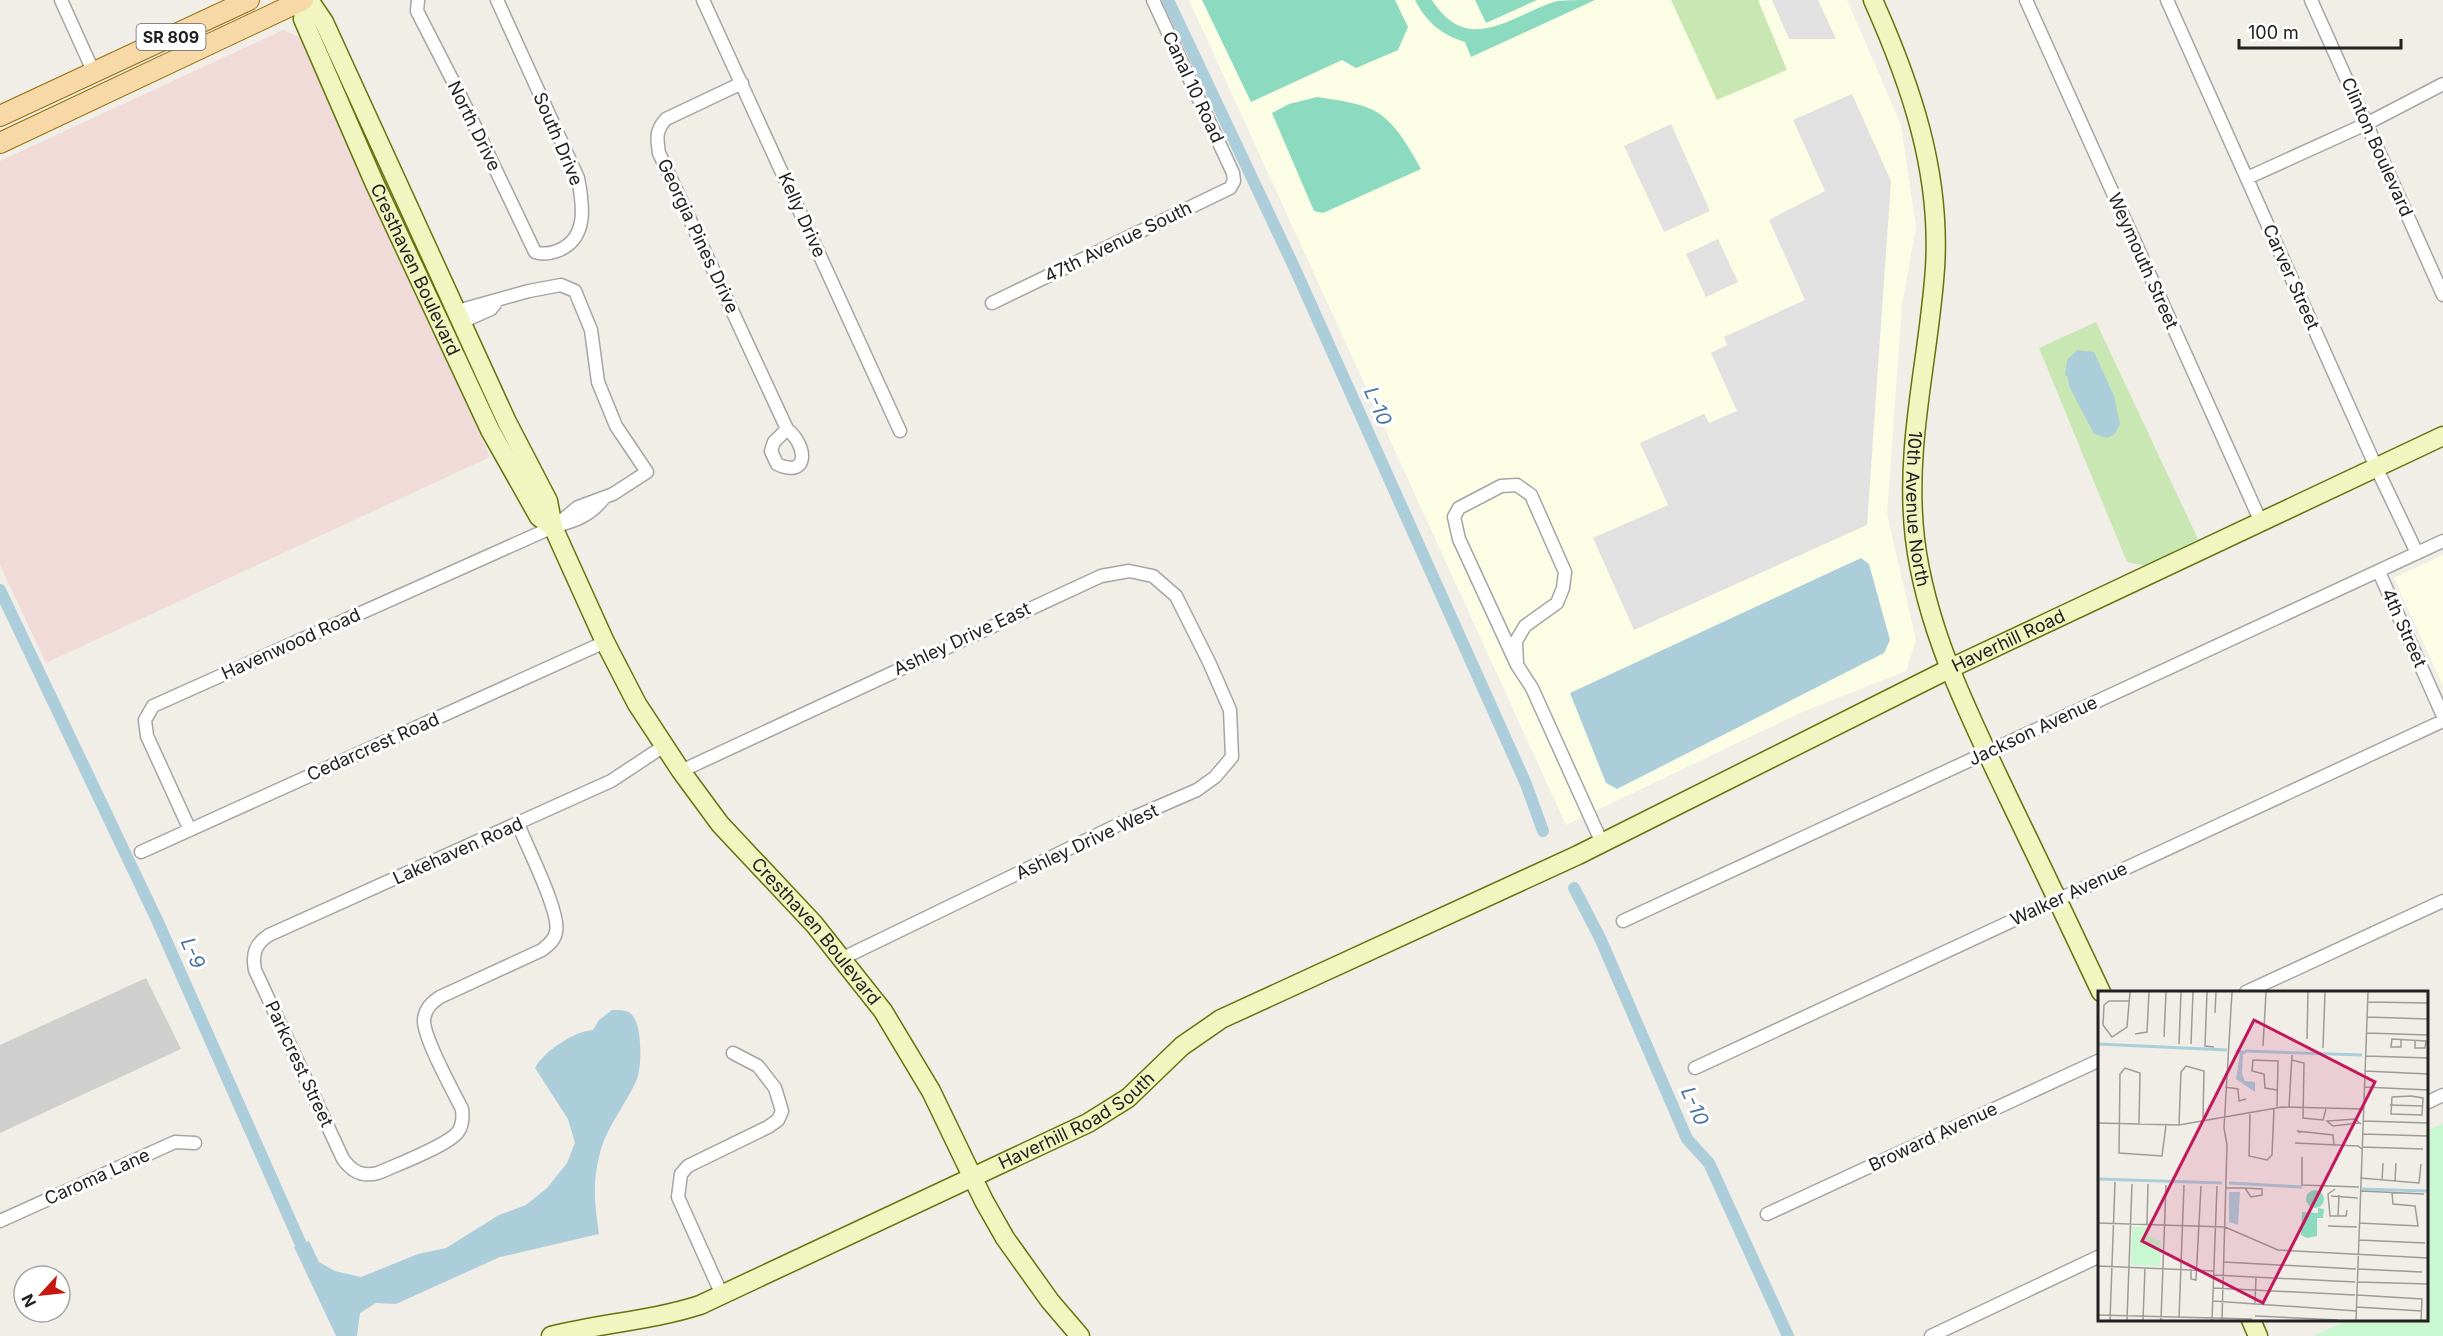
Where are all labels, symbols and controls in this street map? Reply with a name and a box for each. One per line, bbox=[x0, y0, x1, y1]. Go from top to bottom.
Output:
scale bar bbox=[2239, 12, 2401, 50]
text: 100 m bbox=[2248, 22, 2299, 43]
road number: SR 809 bbox=[136, 24, 206, 50]
street label: Canal 10 Road bbox=[1158, 28, 1228, 146]
street label: Clinton Boulevard bbox=[2337, 74, 2418, 220]
street label: North Drive bbox=[444, 77, 505, 174]
street label: South Drive bbox=[529, 89, 588, 189]
street label: Georgia Pines Drive bbox=[653, 155, 743, 316]
street label: Kelly Drive bbox=[774, 169, 830, 260]
street label: Cresthaven Boulevard bbox=[366, 180, 465, 359]
street label: Weymouth Street bbox=[2104, 190, 2183, 332]
street label: 47th Avenue South bbox=[1041, 197, 1195, 286]
street label: Carver Street bbox=[2259, 221, 2324, 333]
water label: L-10 bbox=[1359, 383, 1397, 429]
street label: 10th Avenue North bbox=[1902, 430, 1934, 589]
street label: 4th Street bbox=[2378, 585, 2431, 671]
street label: Ashley Drive East bbox=[890, 598, 1034, 679]
street label: Havenwood Road bbox=[218, 604, 363, 684]
street label: Haverhill Road bbox=[1948, 605, 2068, 676]
street label: Jackson Avenue bbox=[1965, 691, 2101, 770]
street label: Cedarcrest Road bbox=[303, 708, 442, 785]
street label: Ashley Drive West bbox=[1012, 799, 1161, 884]
street label: Lakehaven Road bbox=[390, 812, 526, 889]
street label: Cresthaven Boulevard bbox=[747, 853, 885, 1009]
street label: Walker Avenue bbox=[2007, 857, 2130, 930]
water label: L-9 bbox=[176, 934, 211, 973]
inset map bbox=[2098, 991, 2428, 1321]
street label: Parkcrest Street bbox=[261, 997, 338, 1130]
street label: Haverhill Road South bbox=[995, 1067, 1158, 1173]
water label: L-10 bbox=[1676, 1083, 1714, 1129]
street label: Broward Avenue bbox=[1865, 1098, 2000, 1176]
street label: Caroma Lane bbox=[41, 1144, 153, 1209]
north arrow bbox=[12, 1264, 72, 1324]
text: N bbox=[17, 1291, 40, 1311]

